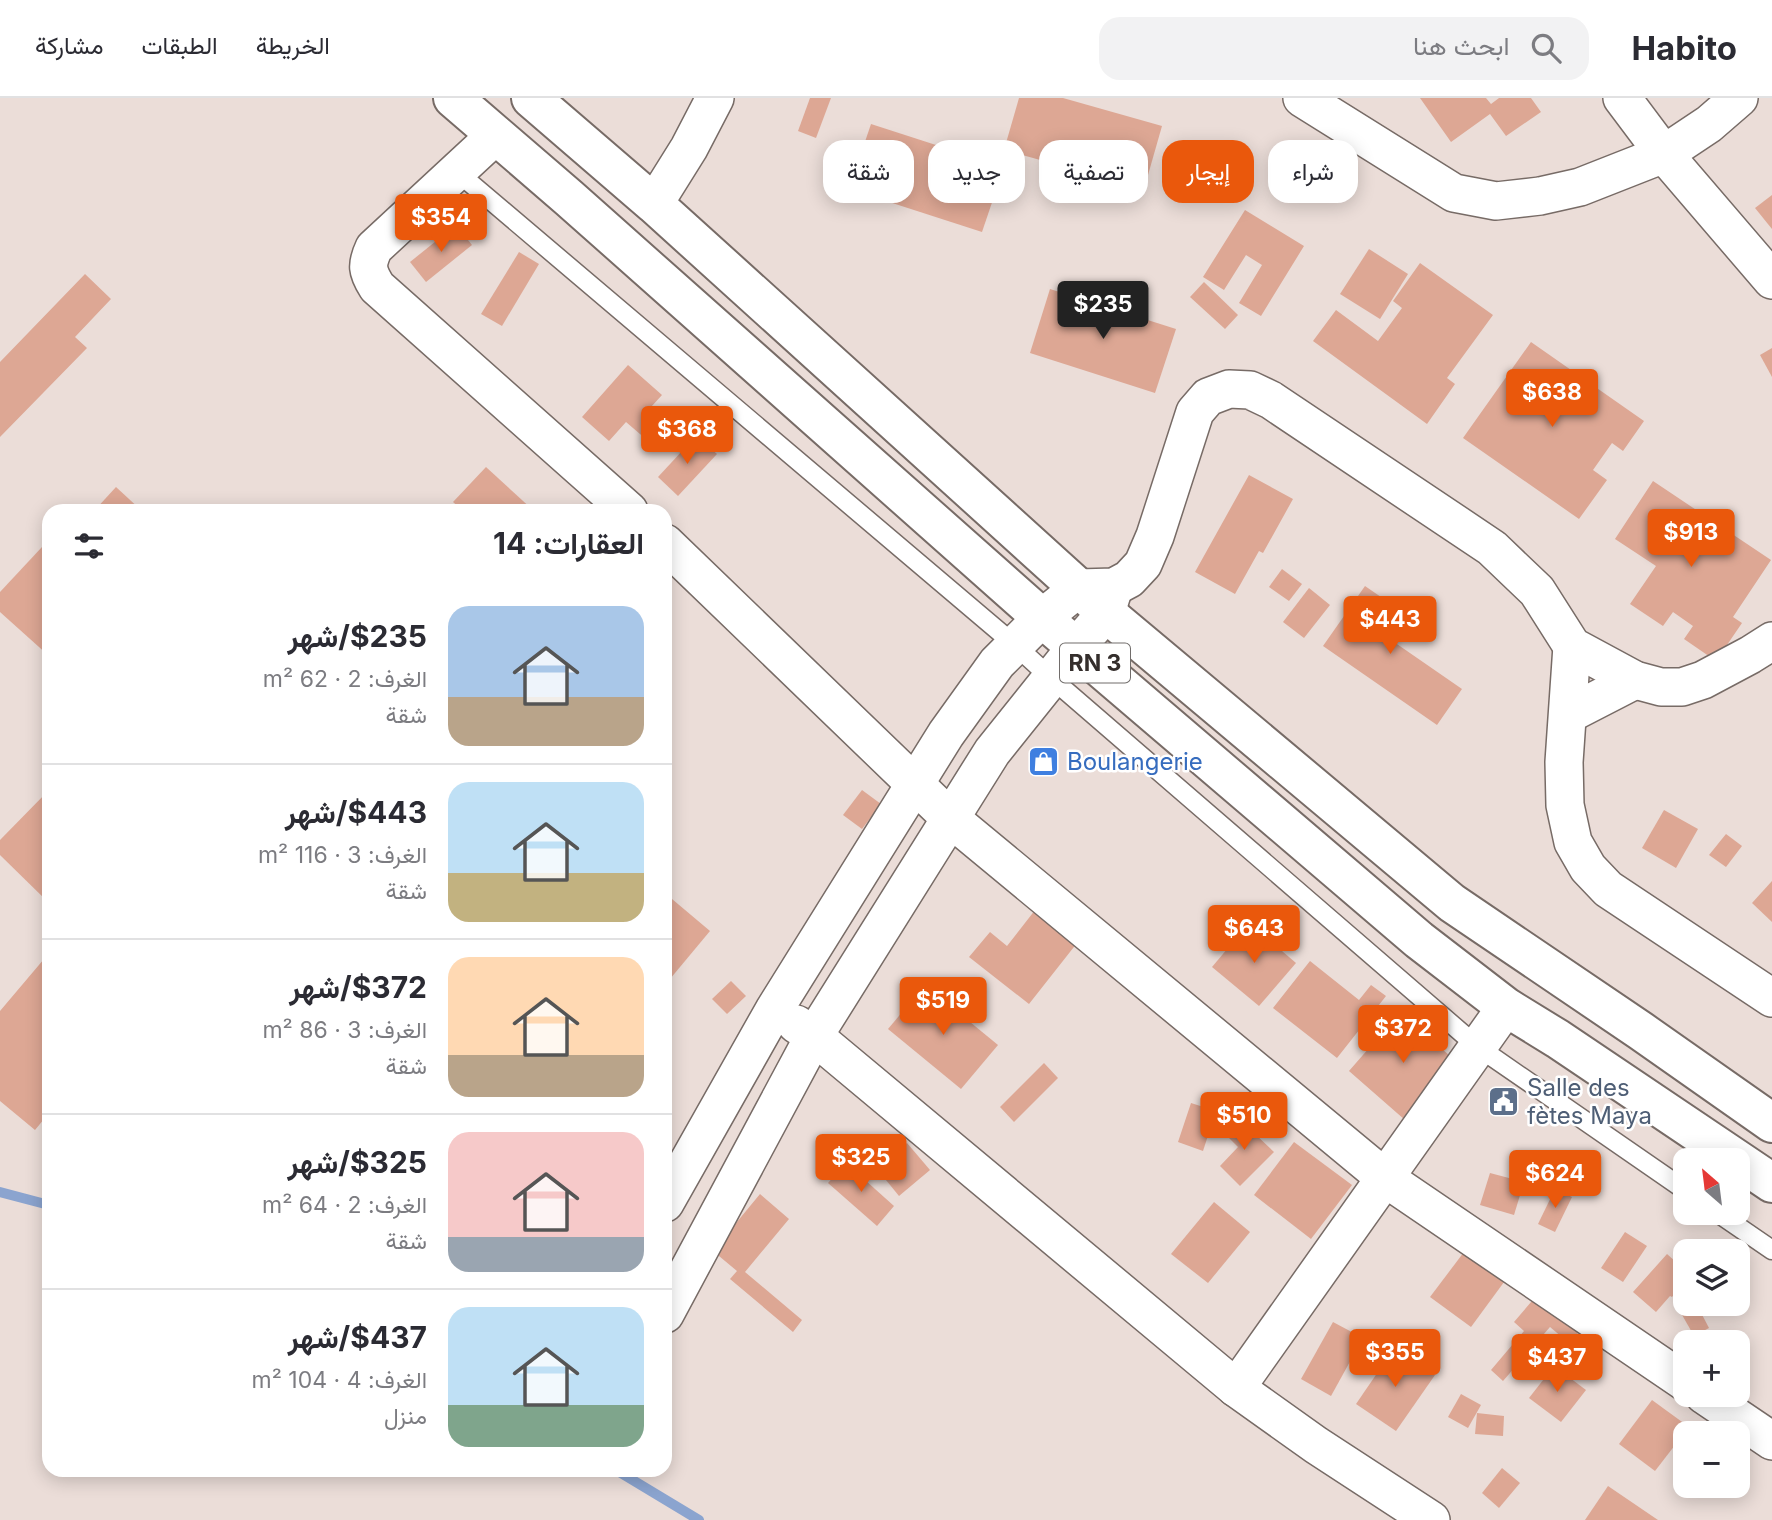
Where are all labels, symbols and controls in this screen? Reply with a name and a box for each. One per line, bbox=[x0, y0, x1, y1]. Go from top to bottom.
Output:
search box bbox=[1099, 17, 1589, 80]
text: Habito bbox=[1631, 28, 1737, 68]
icon: search bbox=[1527, 29, 1565, 67]
text: ابحث هنا bbox=[1413, 30, 1509, 61]
text: مشاركة bbox=[35, 31, 103, 60]
text: الطبقات bbox=[141, 31, 218, 60]
text: الخريطة bbox=[256, 31, 330, 60]
chip: شقة bbox=[823, 140, 914, 203]
chip: جديد bbox=[928, 140, 1025, 203]
chip: تصفية bbox=[1039, 140, 1148, 203]
chip: إيجار bbox=[1162, 140, 1254, 203]
chip: شراء bbox=[1268, 140, 1358, 203]
pin: $354 bbox=[400, 194, 482, 254]
text: $354 bbox=[411, 203, 471, 231]
pin: $235 bbox=[1062, 282, 1144, 341]
text: $235 bbox=[1073, 290, 1133, 318]
pin: $638 bbox=[1511, 370, 1593, 429]
text: $638 bbox=[1522, 378, 1582, 406]
pin: $368 bbox=[646, 406, 728, 466]
text: $368 bbox=[657, 415, 717, 443]
pin: $913 bbox=[1650, 510, 1732, 569]
text: $913 bbox=[1664, 518, 1718, 546]
text: العقارات: 14 bbox=[493, 525, 644, 561]
icon: filters bbox=[70, 527, 108, 565]
pin: $443 bbox=[1349, 596, 1431, 656]
text: $443 bbox=[1359, 605, 1421, 633]
text: $235/شهر bbox=[287, 618, 427, 654]
icon: home bbox=[504, 634, 588, 718]
road number: RN 3 bbox=[1060, 643, 1130, 682]
text: الغرف: 2 · 62 m² bbox=[263, 665, 427, 693]
text: شقة bbox=[385, 701, 427, 729]
shop icon: Boulangerie bbox=[1027, 745, 1061, 779]
place label: Boulangerie bbox=[1067, 747, 1203, 776]
text: $443/شهر bbox=[285, 794, 427, 830]
icon: home bbox=[504, 810, 588, 894]
text: الغرف: 3 · 116 m² bbox=[258, 841, 427, 869]
text: شقة bbox=[385, 877, 427, 905]
pin: $643 bbox=[1213, 906, 1295, 965]
text: $643 bbox=[1224, 914, 1284, 942]
text: $372/شهر bbox=[289, 969, 427, 1005]
pin: $519 bbox=[902, 978, 984, 1037]
icon: home bbox=[504, 985, 588, 1069]
text: $519 bbox=[916, 986, 970, 1014]
pin: $372 bbox=[1362, 1006, 1444, 1065]
text: $372 bbox=[1374, 1014, 1432, 1042]
text: الغرف: 3 · 86 m² bbox=[262, 1016, 427, 1044]
text: شقة bbox=[385, 1052, 427, 1080]
place label: Salle des fètes Maya bbox=[1527, 1073, 1652, 1130]
public building icon: Salle des fètes Maya bbox=[1487, 1085, 1521, 1119]
pin: $510 bbox=[1203, 1093, 1285, 1152]
text: $510 bbox=[1216, 1101, 1272, 1129]
pin: $325 bbox=[820, 1134, 902, 1194]
text: $325 bbox=[831, 1143, 891, 1171]
text: $325/شهر bbox=[287, 1144, 427, 1180]
north arrow bbox=[1673, 1148, 1750, 1225]
map controls bbox=[1673, 1148, 1750, 1498]
pin: $624 bbox=[1514, 1150, 1596, 1210]
text: $624 bbox=[1525, 1159, 1585, 1187]
icon: home bbox=[504, 1160, 588, 1244]
text: الغرف: 2 · 64 m² bbox=[262, 1191, 427, 1219]
text: شقة bbox=[385, 1227, 427, 1255]
button: layers bbox=[1673, 1239, 1750, 1316]
text: $437/شهر bbox=[288, 1319, 427, 1355]
pin: $355 bbox=[1354, 1330, 1436, 1389]
button: + bbox=[1673, 1330, 1750, 1407]
pin: $437 bbox=[1516, 1334, 1598, 1394]
icon: home bbox=[504, 1335, 588, 1419]
text: $355 bbox=[1365, 1338, 1425, 1366]
text: $437 bbox=[1528, 1343, 1586, 1371]
text: الغرف: 4 · 104 m² bbox=[252, 1366, 427, 1394]
text: منزل bbox=[384, 1402, 427, 1430]
button: − bbox=[1673, 1421, 1750, 1498]

